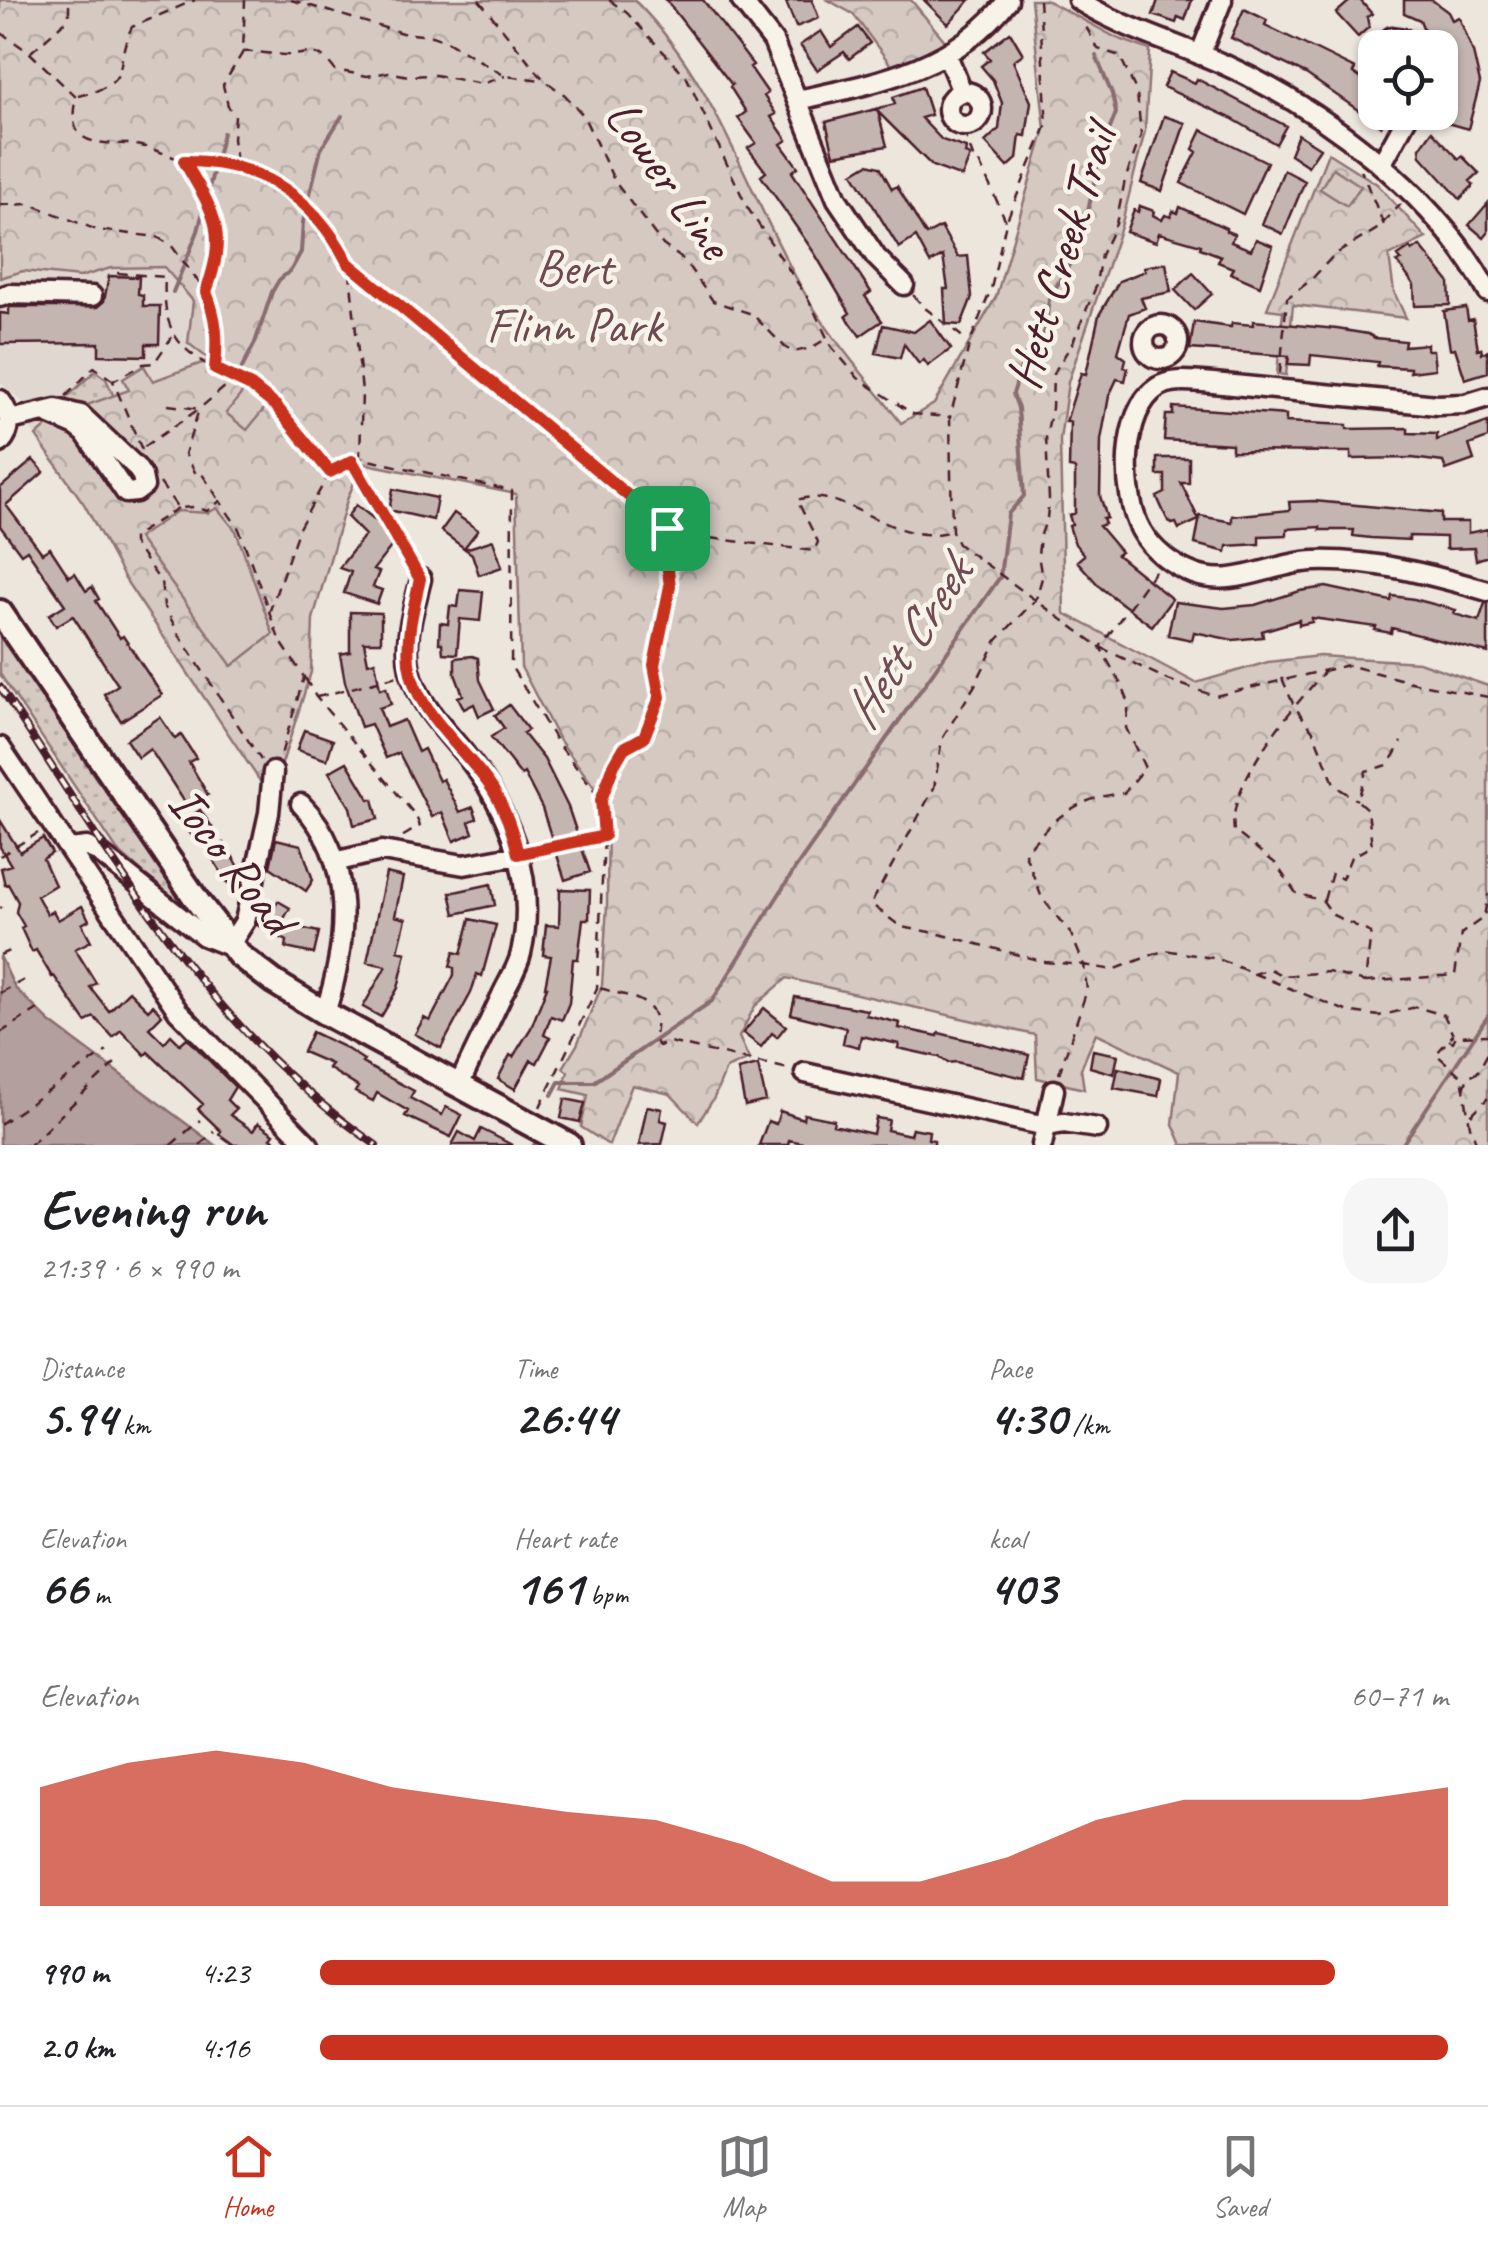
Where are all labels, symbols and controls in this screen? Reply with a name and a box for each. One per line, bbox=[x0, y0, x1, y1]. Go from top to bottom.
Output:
map controls bbox=[1358, 30, 1458, 130]
button: locate bbox=[1358, 30, 1458, 130]
street label: Lower Line bbox=[592, 87, 749, 274]
street label: Hett Creek Trail bbox=[991, 110, 1133, 396]
park label: Bert Flinn Park bbox=[486, 236, 664, 357]
pin bbox=[625, 486, 710, 571]
icon: arrive bbox=[640, 501, 695, 556]
water label: Hett Creek bbox=[828, 538, 991, 741]
street label: Ioco Road bbox=[155, 774, 314, 952]
text: Evening run bbox=[40, 1174, 265, 1244]
button: share bbox=[1343, 1178, 1448, 1283]
text: 21:39 · 6 × 990 m bbox=[40, 1247, 238, 1288]
text: Distance bbox=[40, 1351, 124, 1386]
text: Time bbox=[514, 1351, 557, 1386]
text: Pace bbox=[989, 1351, 1032, 1386]
text: 5.94 bbox=[40, 1386, 116, 1449]
text: 26:44 bbox=[514, 1386, 615, 1449]
text: 4:30 bbox=[989, 1386, 1066, 1449]
text: km bbox=[116, 1407, 150, 1442]
text: /km bbox=[1066, 1407, 1109, 1442]
text: Elevation bbox=[40, 1521, 126, 1556]
text: Heart rate bbox=[514, 1521, 616, 1556]
text: kcal bbox=[989, 1521, 1026, 1556]
text: 66 bbox=[40, 1556, 87, 1619]
text: 161 bbox=[514, 1556, 583, 1619]
text: 403 bbox=[989, 1556, 1056, 1619]
text: m bbox=[87, 1577, 110, 1612]
text: bpm bbox=[583, 1577, 628, 1612]
text: Elevation bbox=[40, 1675, 138, 1716]
text: 60–71 m bbox=[1350, 1675, 1448, 1716]
text: 990 m bbox=[40, 1952, 108, 1993]
text: 4:23 bbox=[200, 1952, 250, 1993]
text: 2.0 km bbox=[40, 2027, 114, 2068]
text: 4:16 bbox=[200, 2027, 250, 2068]
tab: Home bbox=[221, 2129, 276, 2224]
tab: Map bbox=[717, 2129, 772, 2224]
tab: Saved bbox=[1213, 2129, 1268, 2224]

